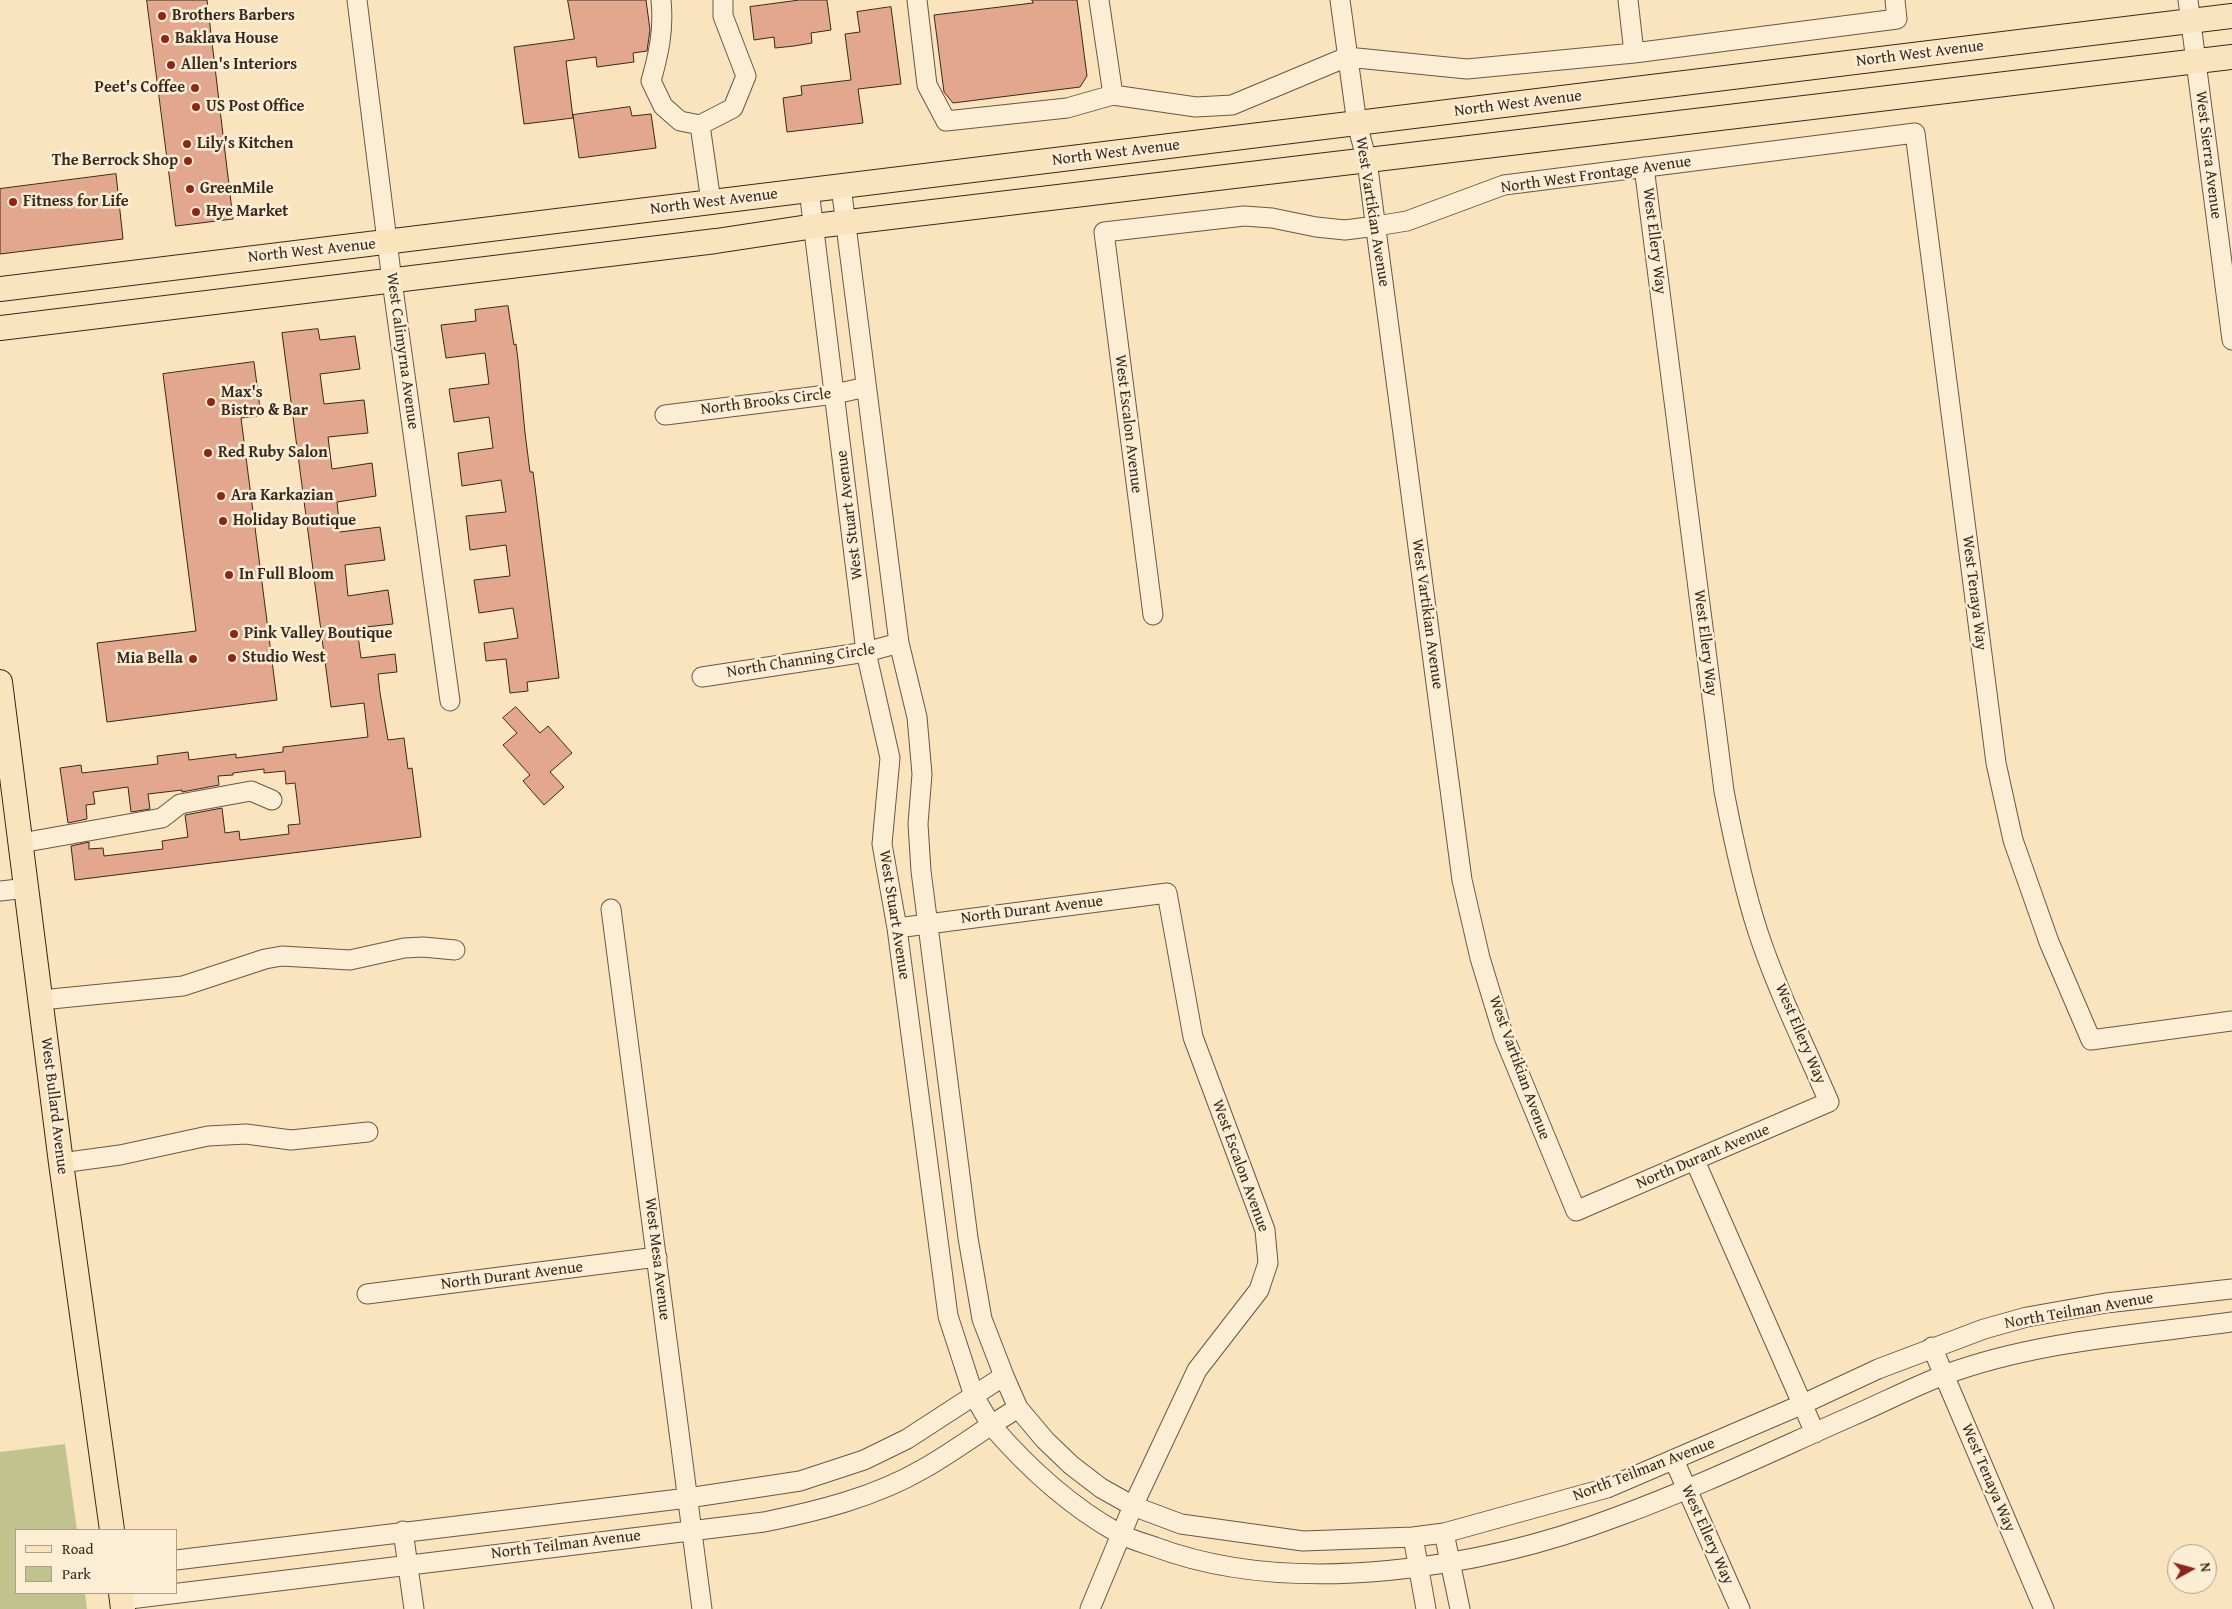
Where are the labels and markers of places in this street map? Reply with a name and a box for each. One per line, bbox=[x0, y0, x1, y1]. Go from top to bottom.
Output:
place label: Brothers Barbers bbox=[172, 6, 295, 26]
marker: Brothers Barbers bbox=[156, 10, 168, 22]
place label: Baklava House bbox=[175, 29, 278, 49]
marker: Baklava House bbox=[159, 33, 171, 45]
place label: Allen's Interiors bbox=[181, 55, 297, 75]
marker: Allen's Interiors bbox=[165, 59, 177, 71]
place label: Peet's Coffee bbox=[95, 78, 185, 98]
marker: Peet's Coffee bbox=[189, 82, 201, 94]
place label: US Post Office bbox=[206, 97, 304, 117]
marker: US Post Office bbox=[190, 101, 202, 113]
place label: Lily's Kitchen bbox=[197, 134, 293, 154]
marker: Lily's Kitchen bbox=[181, 138, 193, 150]
place label: The Berrock Shop bbox=[52, 151, 178, 171]
marker: The Berrock Shop bbox=[182, 155, 194, 167]
place label: GreenMile bbox=[200, 179, 274, 199]
marker: GreenMile bbox=[184, 183, 196, 195]
place label: Fitness for Life bbox=[23, 192, 129, 212]
marker: Fitness for Life bbox=[7, 196, 19, 208]
place label: Hye Market bbox=[206, 202, 288, 222]
marker: Hye Market bbox=[190, 206, 202, 218]
place label: Max's Bistro & Bar bbox=[221, 383, 308, 421]
marker: Max's Bistro & Bar bbox=[205, 396, 217, 408]
place label: Red Ruby Salon bbox=[218, 443, 328, 463]
marker: Red Ruby Salon bbox=[202, 447, 214, 459]
place label: Ara Karkazian bbox=[231, 486, 333, 506]
marker: Ara Karkazian bbox=[215, 490, 227, 502]
place label: Holiday Boutique bbox=[233, 511, 356, 531]
marker: Holiday Boutique bbox=[217, 515, 229, 527]
place label: In Full Bloom bbox=[239, 565, 334, 585]
marker: In Full Bloom bbox=[223, 569, 235, 581]
place label: Pink Valley Boutique bbox=[244, 624, 392, 644]
marker: Pink Valley Boutique bbox=[228, 628, 240, 640]
place label: Studio West bbox=[242, 648, 326, 668]
place label: Mia Bella bbox=[117, 649, 183, 669]
marker: Studio West bbox=[226, 652, 238, 664]
marker: Mia Bella bbox=[187, 653, 199, 665]

